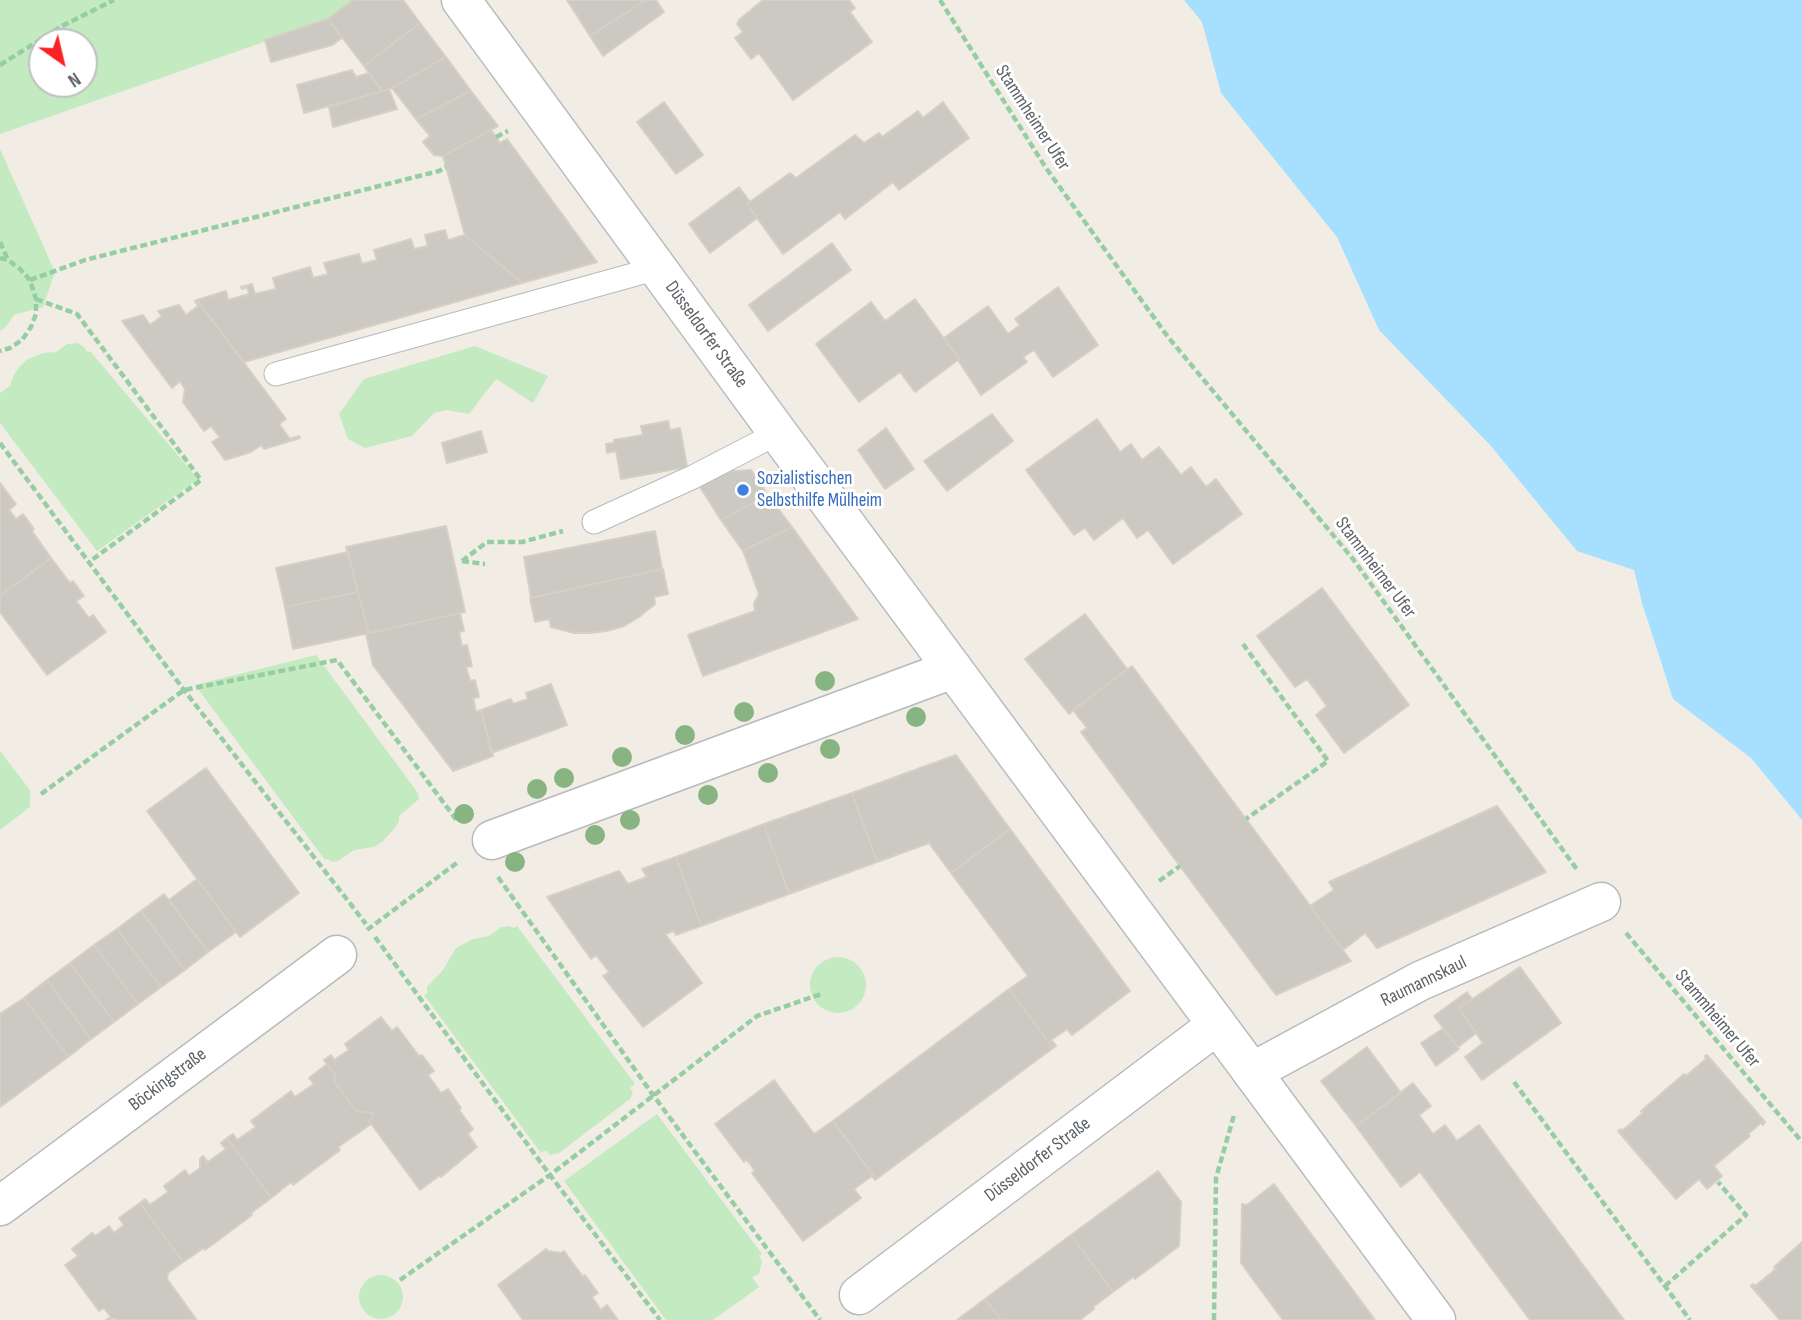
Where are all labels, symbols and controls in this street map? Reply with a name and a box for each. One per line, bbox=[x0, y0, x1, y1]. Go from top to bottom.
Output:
north arrow bbox=[28, 28, 98, 98]
street label: Stammheimer Ufer bbox=[990, 61, 1074, 175]
text: N bbox=[63, 67, 85, 92]
street label: Düsseldorfer Straße bbox=[660, 277, 752, 393]
place label: Sozialistischen Selbsthilfe Mülheim bbox=[757, 468, 882, 512]
marker: Sozialistischen Selbsthilfe Mülheim bbox=[735, 482, 751, 498]
street label: Stammheimer Ufer bbox=[1330, 513, 1420, 623]
street label: Raumannskaul bbox=[1377, 951, 1471, 1013]
street label: Stammheimer Ufer bbox=[1669, 965, 1765, 1073]
street label: Böckingstraße bbox=[125, 1043, 211, 1117]
street label: Düsseldorfer Straße bbox=[981, 1113, 1095, 1207]

